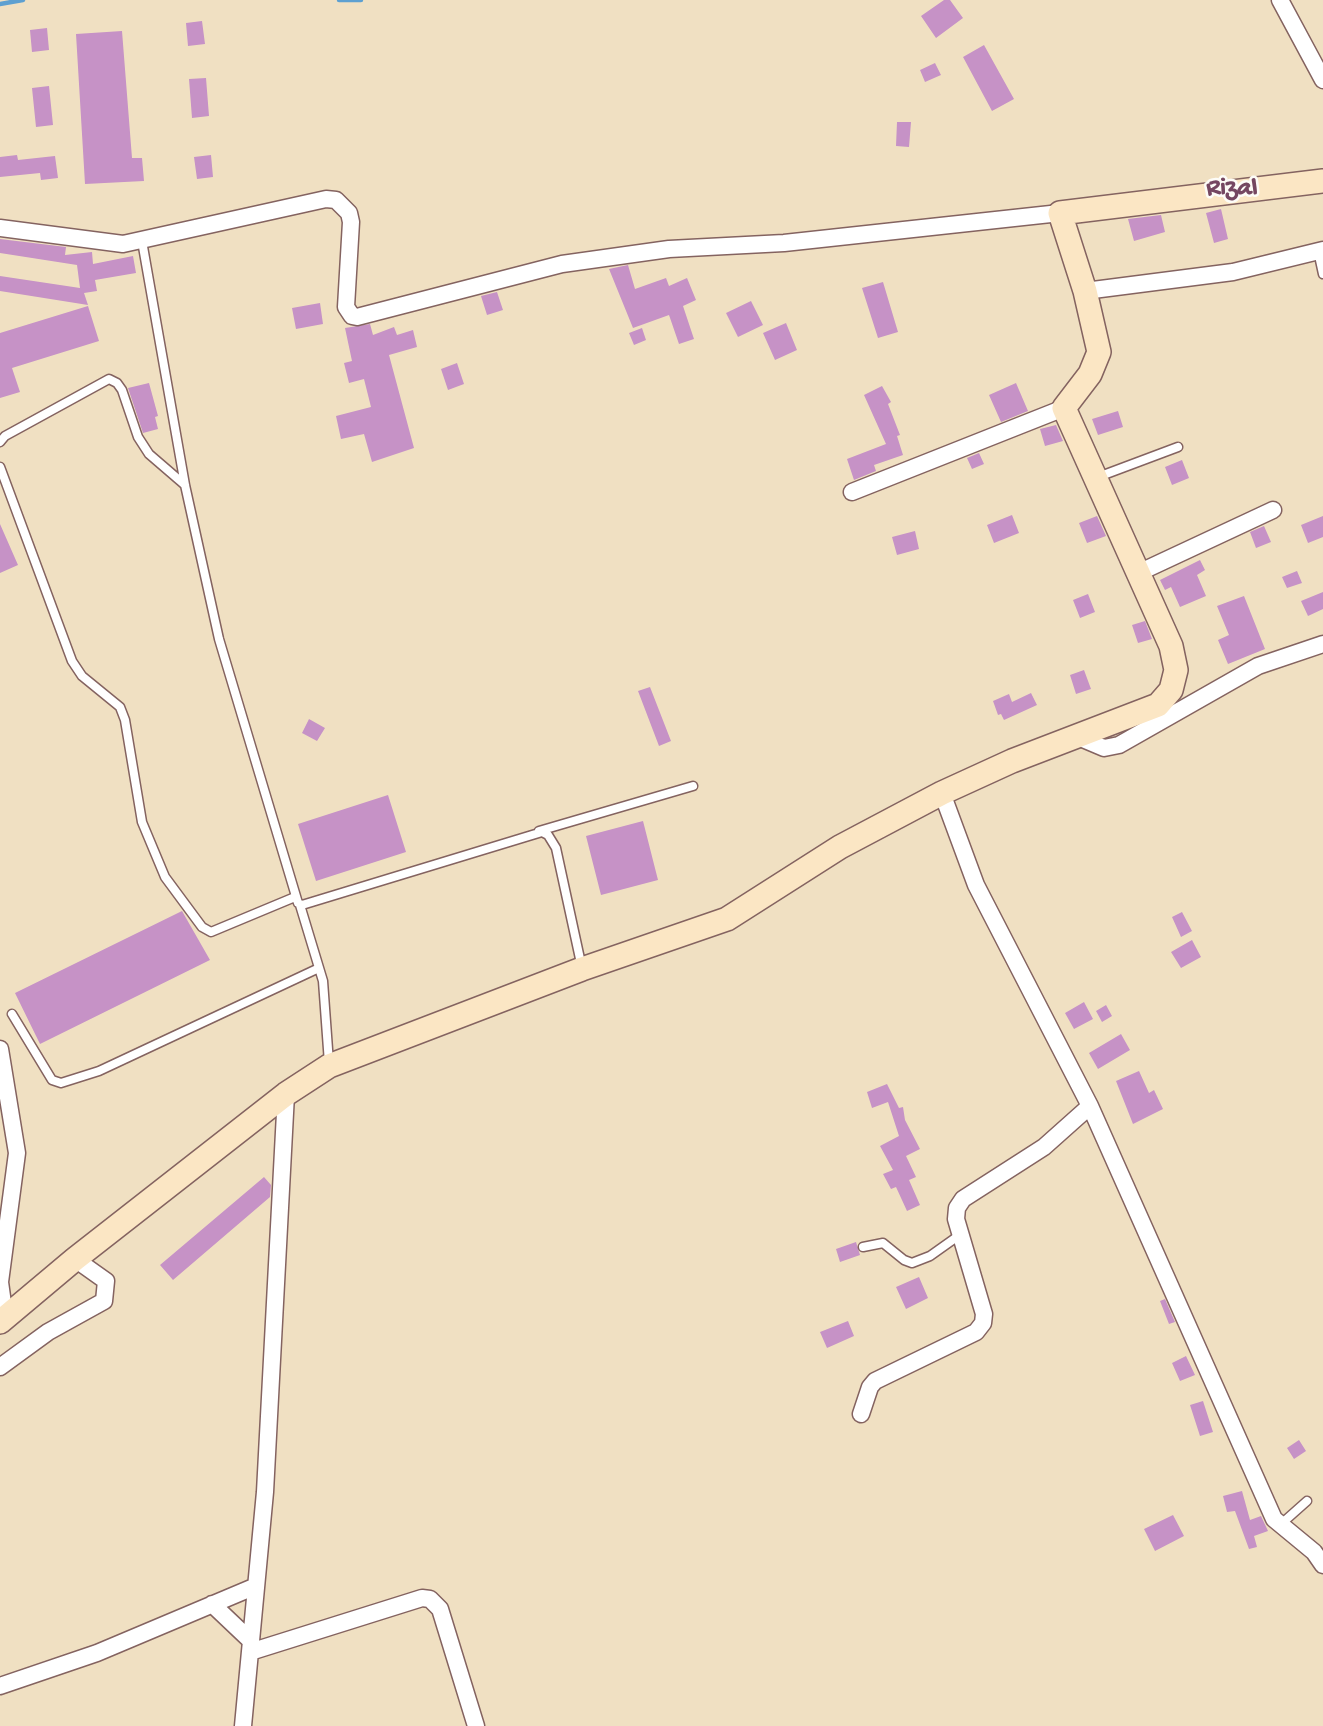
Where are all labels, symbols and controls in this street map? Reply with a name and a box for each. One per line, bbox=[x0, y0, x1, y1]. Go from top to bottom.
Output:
district label: Rizal bbox=[1207, 174, 1257, 206]

